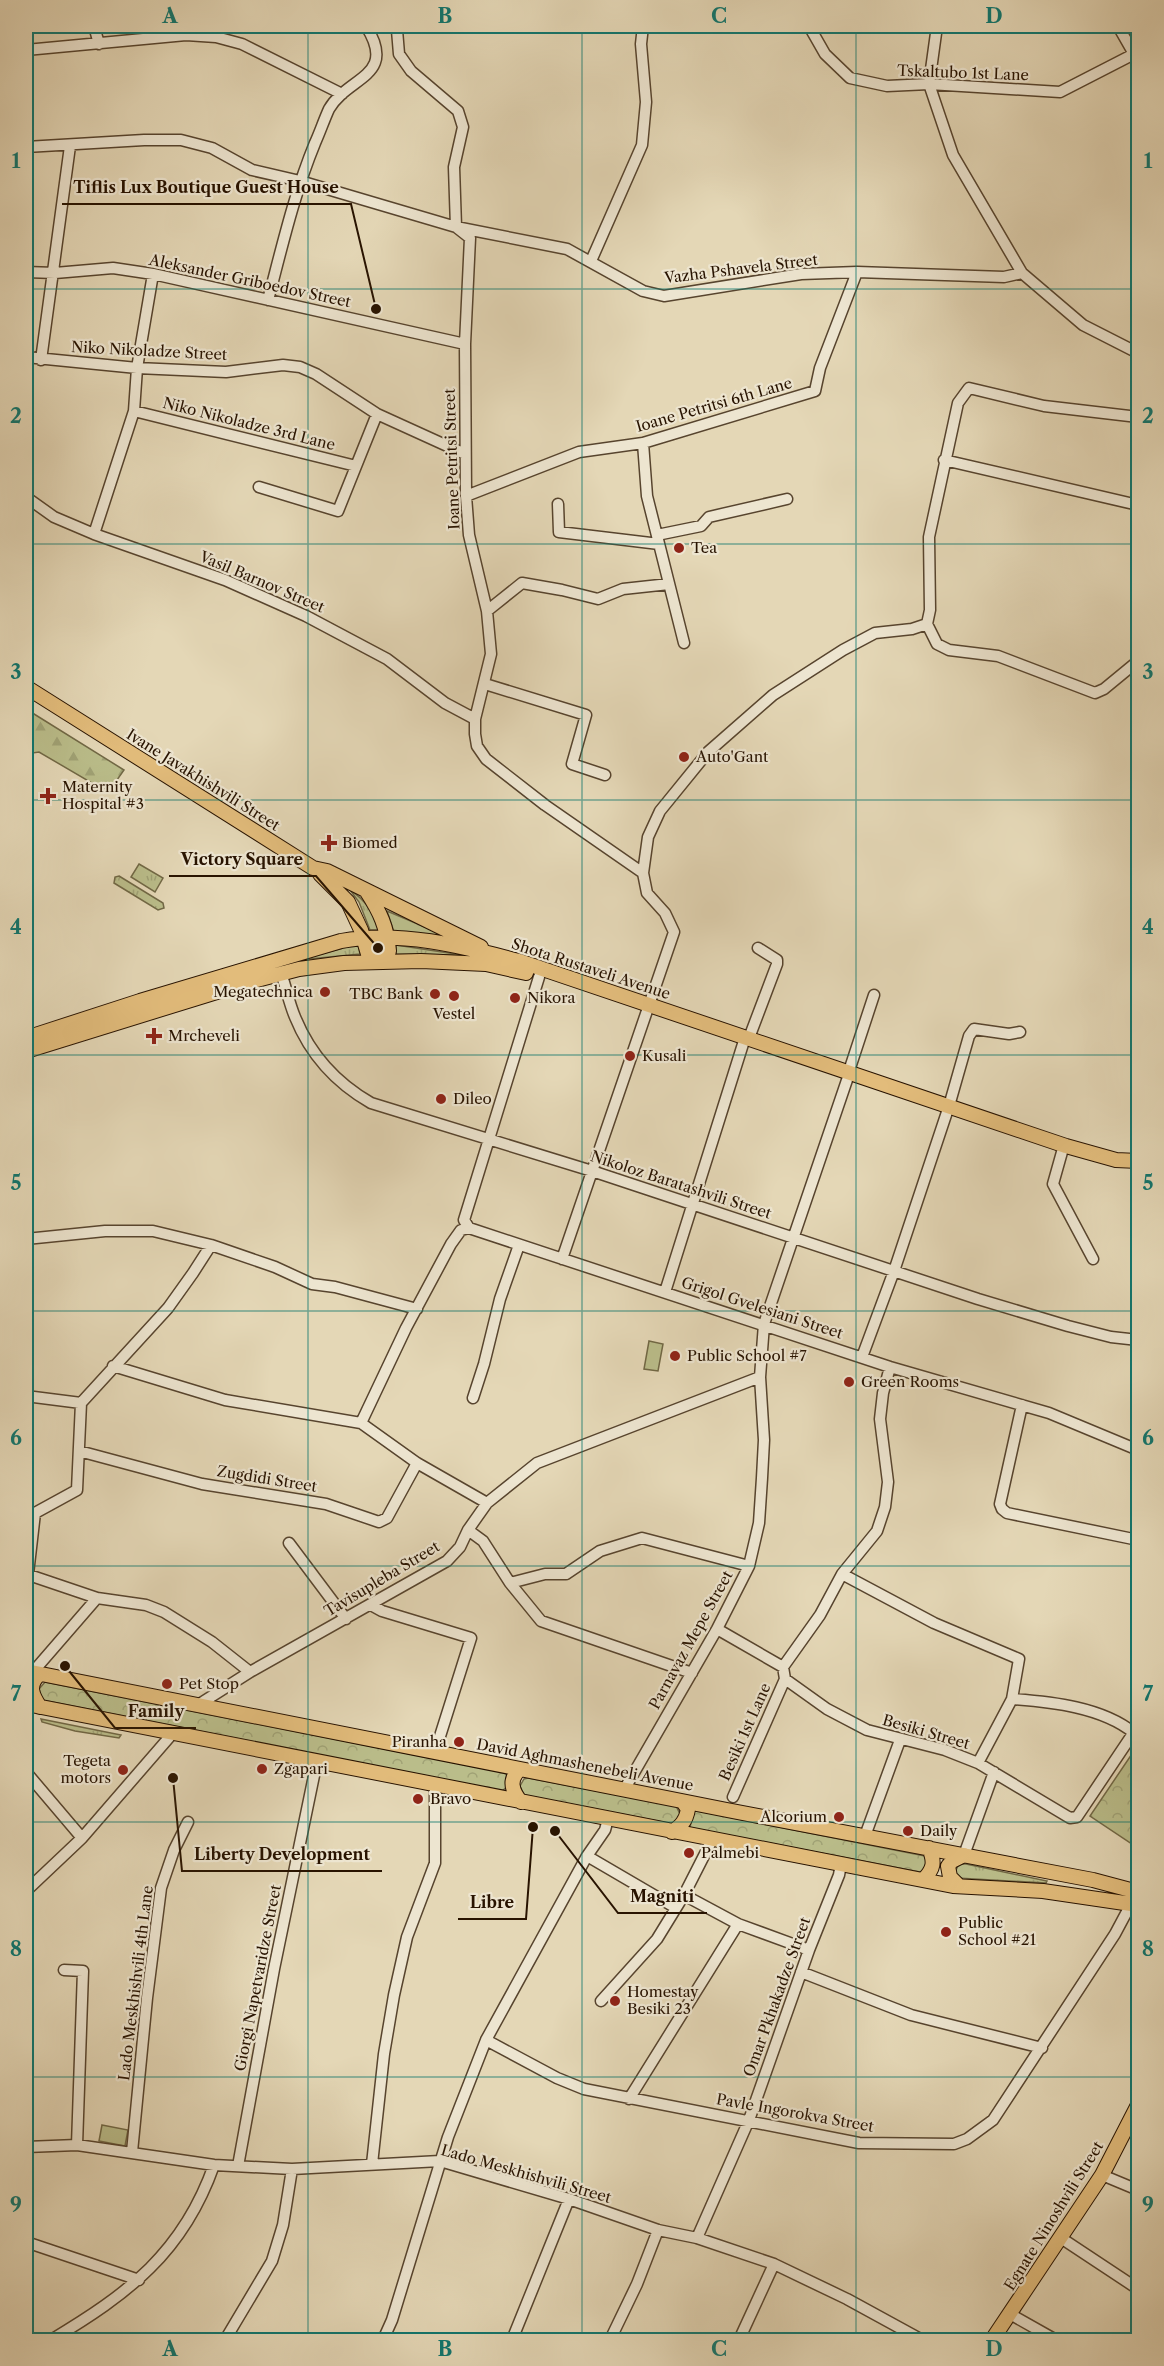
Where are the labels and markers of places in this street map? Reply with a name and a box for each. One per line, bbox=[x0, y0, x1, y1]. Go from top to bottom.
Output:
callout: Tiflis Lux Boutique Guest House bbox=[62, 170, 351, 204]
place label: Tea bbox=[691, 538, 717, 557]
marker: Tea bbox=[672, 541, 686, 555]
place label: Auto'Gant bbox=[695, 747, 769, 766]
marker: Auto'Gant bbox=[677, 750, 691, 764]
place label: Maternity Hospital #3 bbox=[62, 777, 144, 813]
marker: Maternity Hospital #3 bbox=[39, 787, 57, 805]
place label: Biomed bbox=[342, 833, 398, 852]
marker: Biomed bbox=[320, 834, 338, 852]
callout: Victory Square bbox=[169, 842, 316, 876]
place label: Megatechnica bbox=[213, 982, 313, 1001]
place label: TBC Bank bbox=[349, 984, 424, 1003]
marker: Megatechnica bbox=[318, 985, 332, 999]
marker: TBC Bank bbox=[428, 987, 442, 1001]
place label: Nikora bbox=[527, 988, 575, 1007]
marker: Vestel bbox=[447, 989, 461, 1003]
marker: Nikora bbox=[508, 991, 522, 1005]
place label: Vestel bbox=[432, 1004, 476, 1023]
place label: Mrcheveli bbox=[168, 1026, 240, 1045]
marker: Mrcheveli bbox=[145, 1027, 163, 1045]
place label: Kusali bbox=[642, 1046, 687, 1065]
marker: Kusali bbox=[623, 1049, 637, 1063]
place label: Dileo bbox=[453, 1089, 492, 1108]
marker: Dileo bbox=[434, 1092, 448, 1106]
place label: Public School #7 bbox=[687, 1346, 807, 1365]
marker: Public School #7 bbox=[668, 1349, 682, 1363]
place label: Green Rooms bbox=[861, 1372, 959, 1391]
marker: Green Rooms bbox=[842, 1375, 856, 1389]
place label: Pet Stop bbox=[179, 1674, 239, 1693]
marker: Pet Stop bbox=[160, 1677, 174, 1691]
callout: Family bbox=[115, 1694, 196, 1728]
place label: Piranha bbox=[392, 1732, 447, 1751]
marker: Piranha bbox=[452, 1735, 466, 1749]
place label: Tegeta motors bbox=[60, 1751, 111, 1787]
place label: Zgapari bbox=[274, 1759, 328, 1778]
marker: Zgapari bbox=[255, 1762, 269, 1776]
marker: Tegeta motors bbox=[116, 1763, 130, 1777]
place label: Bravo bbox=[430, 1789, 471, 1808]
marker: Bravo bbox=[411, 1792, 425, 1806]
place label: Alcorium bbox=[759, 1807, 827, 1826]
marker: Alcorium bbox=[832, 1810, 846, 1824]
place label: Daily bbox=[920, 1821, 958, 1840]
marker: Daily bbox=[901, 1824, 915, 1838]
callout: Liberty Development bbox=[182, 1837, 382, 1871]
place label: Palmebi bbox=[701, 1843, 759, 1862]
marker: Palmebi bbox=[682, 1846, 696, 1860]
callout: Magniti bbox=[618, 1879, 707, 1913]
callout: Libre bbox=[458, 1885, 526, 1919]
place label: Public School #21 bbox=[958, 1913, 1037, 1949]
marker: Public School #21 bbox=[939, 1925, 953, 1939]
place label: Homestay Besiki 23 bbox=[627, 1982, 699, 2018]
marker: Homestay Besiki 23 bbox=[608, 1994, 622, 2008]

